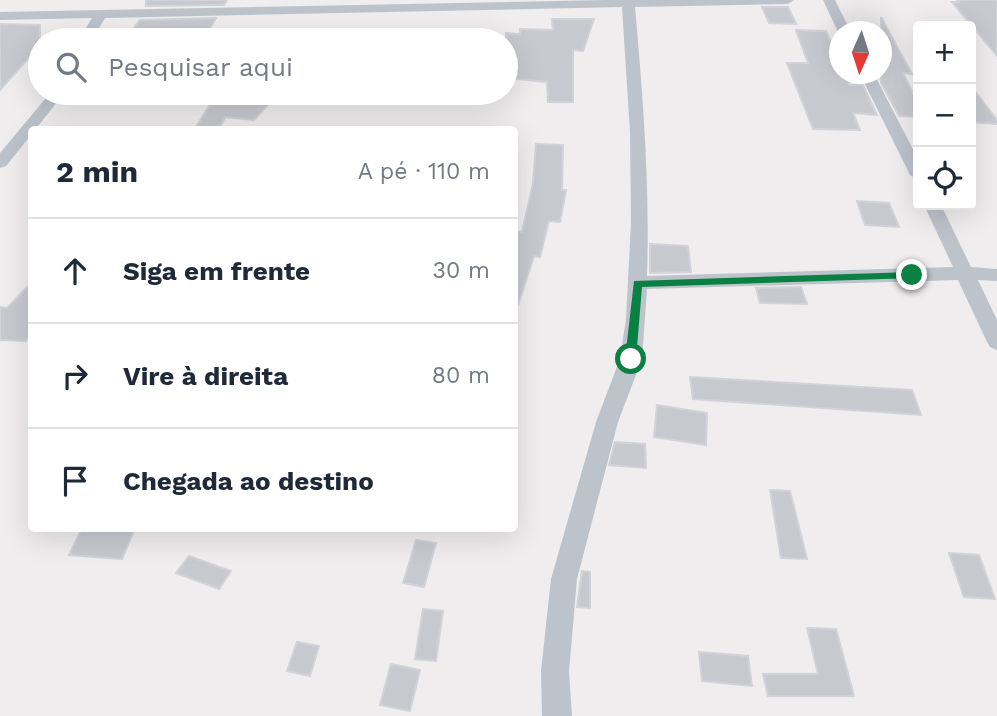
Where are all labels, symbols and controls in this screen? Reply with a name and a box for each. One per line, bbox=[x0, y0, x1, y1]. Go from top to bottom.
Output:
north arrow bbox=[829, 21, 892, 84]
map controls bbox=[913, 21, 976, 210]
button: + bbox=[913, 21, 976, 84]
search box bbox=[28, 28, 518, 105]
icon: search bbox=[52, 48, 90, 86]
text: Pesquisar aqui bbox=[108, 52, 293, 82]
button: − bbox=[913, 84, 976, 147]
button: locate bbox=[913, 147, 976, 210]
text: 2 min bbox=[56, 154, 138, 189]
text: A pé · 110 m bbox=[358, 158, 490, 185]
icon: ahead bbox=[56, 252, 94, 290]
text: Siga em frente bbox=[123, 256, 310, 286]
text: 30 m bbox=[433, 257, 490, 284]
route end bbox=[896, 259, 927, 290]
route start bbox=[615, 343, 646, 374]
icon: right bbox=[56, 357, 94, 395]
text: Vire à direita bbox=[123, 361, 288, 391]
text: 80 m bbox=[432, 362, 490, 389]
icon: arrive bbox=[56, 462, 94, 500]
text: Chegada ao destino bbox=[123, 466, 374, 496]

